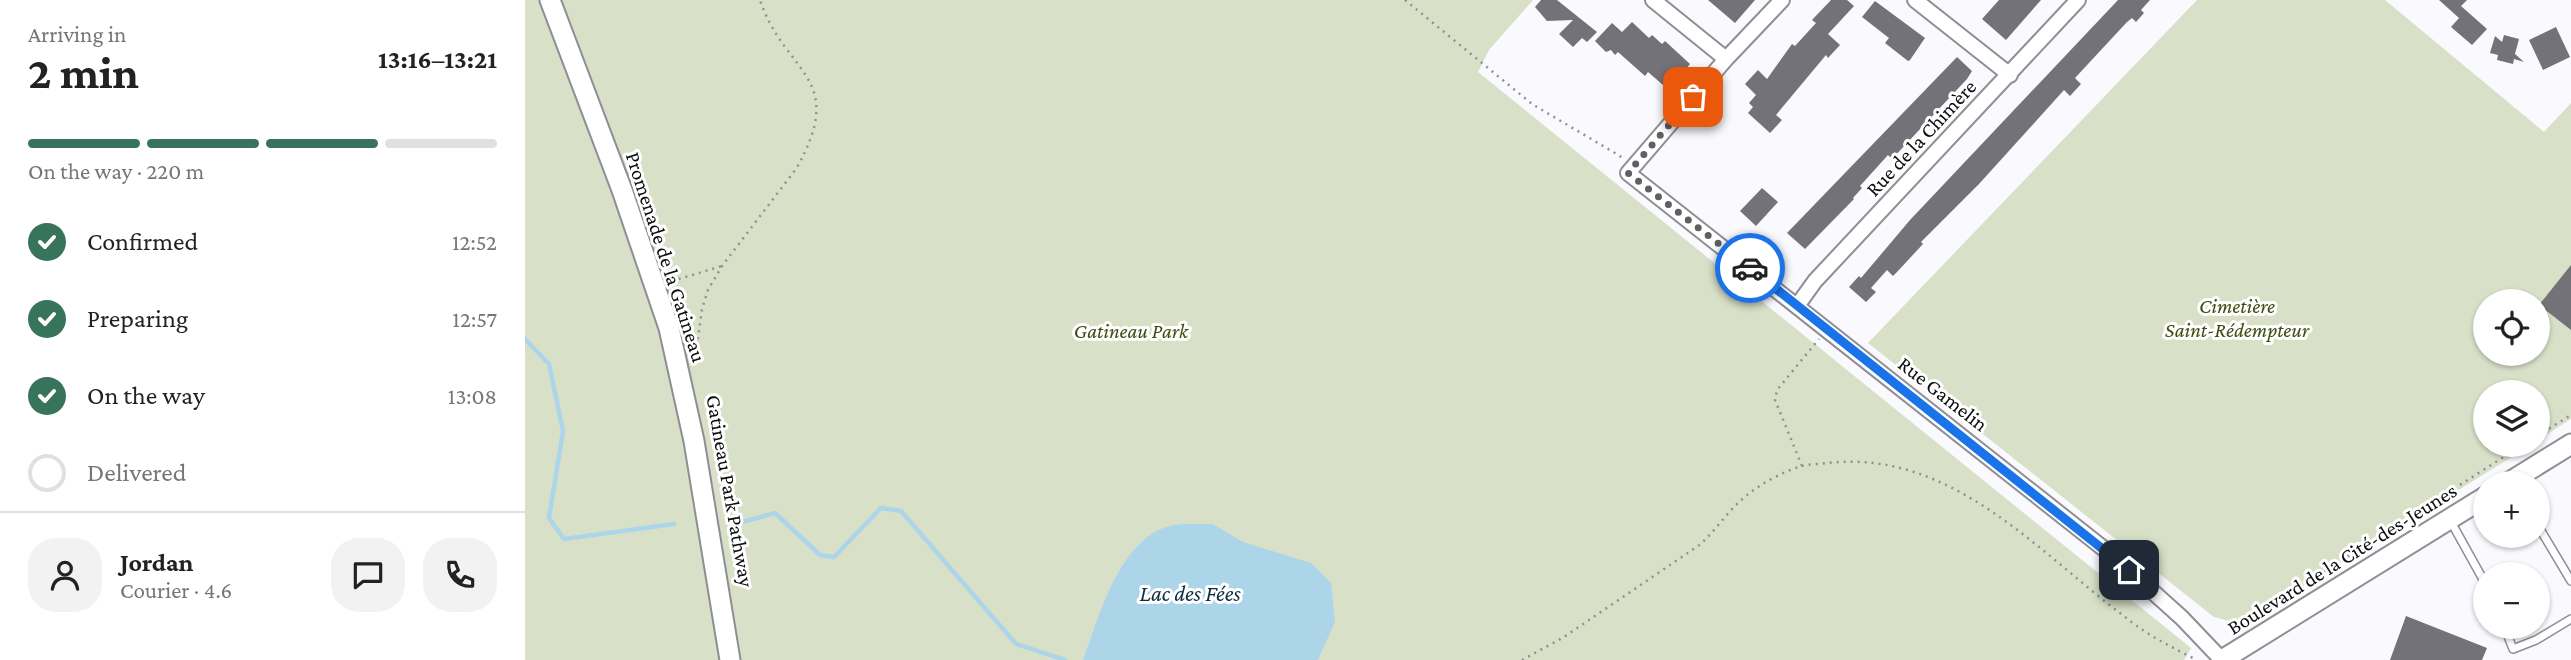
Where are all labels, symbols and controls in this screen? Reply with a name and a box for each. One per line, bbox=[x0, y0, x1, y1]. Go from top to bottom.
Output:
text: Arriving in bbox=[28, 21, 126, 47]
text: 13:16–13:21 bbox=[378, 45, 497, 74]
text: 2 min bbox=[28, 47, 139, 98]
pin bbox=[1663, 67, 1723, 127]
street label: Rue de la Chimère bbox=[1861, 75, 1981, 201]
icon: bag bbox=[1674, 78, 1712, 116]
street label: Promenade de la Gatineau bbox=[621, 149, 711, 365]
text: On the way · 220 m bbox=[28, 158, 204, 184]
icon: check bbox=[28, 223, 66, 261]
text: Confirmed bbox=[87, 227, 198, 256]
text: 12:52 bbox=[452, 229, 497, 255]
courier bbox=[1715, 233, 1785, 303]
icon: car bbox=[1731, 249, 1769, 287]
map controls bbox=[2473, 289, 2550, 639]
button: locate bbox=[2473, 289, 2550, 366]
park label: Cimetière Saint-Rédempteur bbox=[2165, 294, 2310, 342]
icon: check bbox=[28, 300, 66, 338]
text: Preparing bbox=[87, 304, 188, 333]
text: 12:57 bbox=[452, 306, 497, 332]
park label: Gatineau Park bbox=[1074, 319, 1189, 343]
street label: Rue Gamelin bbox=[1893, 352, 1993, 436]
icon: check bbox=[28, 377, 66, 415]
button: layers bbox=[2473, 380, 2550, 457]
text: On the way bbox=[87, 381, 205, 410]
text: 13:08 bbox=[448, 383, 497, 409]
street label: Gatineau Park Pathway bbox=[701, 393, 759, 589]
text: Delivered bbox=[87, 458, 186, 487]
button: + bbox=[2473, 471, 2550, 548]
street label: Boulevard de la Cité-des-Jeunes bbox=[2223, 478, 2461, 640]
button: person bbox=[28, 538, 102, 612]
button: chat bbox=[331, 538, 405, 612]
button: phone bbox=[423, 538, 497, 612]
pin bbox=[2099, 540, 2159, 600]
text: Jordan bbox=[120, 548, 194, 577]
icon: home bbox=[2110, 551, 2148, 589]
button: − bbox=[2473, 562, 2550, 639]
text: Courier · 4.6 bbox=[120, 577, 232, 603]
water label: Lac des Fées bbox=[1139, 580, 1241, 606]

